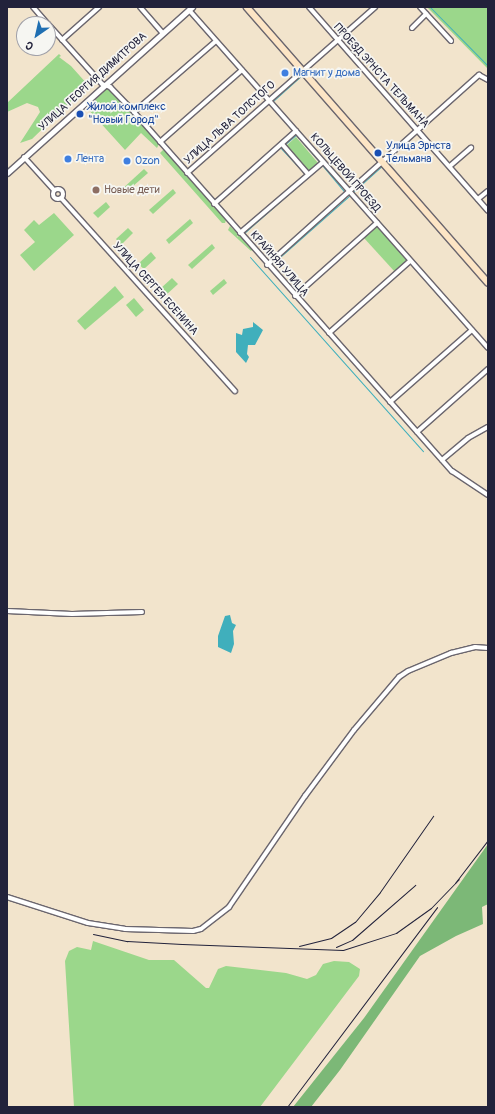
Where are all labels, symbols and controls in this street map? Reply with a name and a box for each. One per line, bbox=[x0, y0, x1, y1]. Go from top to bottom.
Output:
north arrow bbox=[16, 16, 56, 56]
street label: ПРОЕЗД ЭРНСТА ТЕЛЬМАНА bbox=[331, 21, 431, 131]
street label: УЛИЦА ГЕОРГИЯ ДИМИТРОВА bbox=[36, 30, 150, 134]
text: С bbox=[23, 38, 36, 53]
place label: Магнит у дома bbox=[293, 66, 360, 80]
marker: Магнит у дома bbox=[280, 68, 290, 78]
street label: УЛИЦА ЛЬВА ТОЛСТОГО bbox=[182, 79, 278, 167]
place label: Жилой комплекс "Новый Город" bbox=[88, 101, 166, 127]
marker: Жилой комплекс "Новый Город" bbox=[75, 109, 85, 119]
street label: КОЛЬЦЕВОЙ ПРОЕЗД bbox=[307, 131, 383, 215]
place label: Улица Эрнста Тельмана bbox=[386, 140, 451, 166]
marker: Улица Эрнста Тельмана bbox=[373, 148, 383, 158]
place label: Лента bbox=[76, 152, 104, 166]
marker: Лента bbox=[63, 154, 73, 164]
place label: Ozon bbox=[135, 154, 160, 168]
marker: Ozon bbox=[122, 156, 132, 166]
place label: Новые дети bbox=[104, 183, 160, 197]
marker: Новые дети bbox=[91, 185, 101, 195]
street label: КРАЙНЯЯ УЛИЦА bbox=[247, 229, 311, 299]
street label: УЛИЦА СЕРГЕЯ ЕСЕНИНА bbox=[110, 240, 200, 338]

